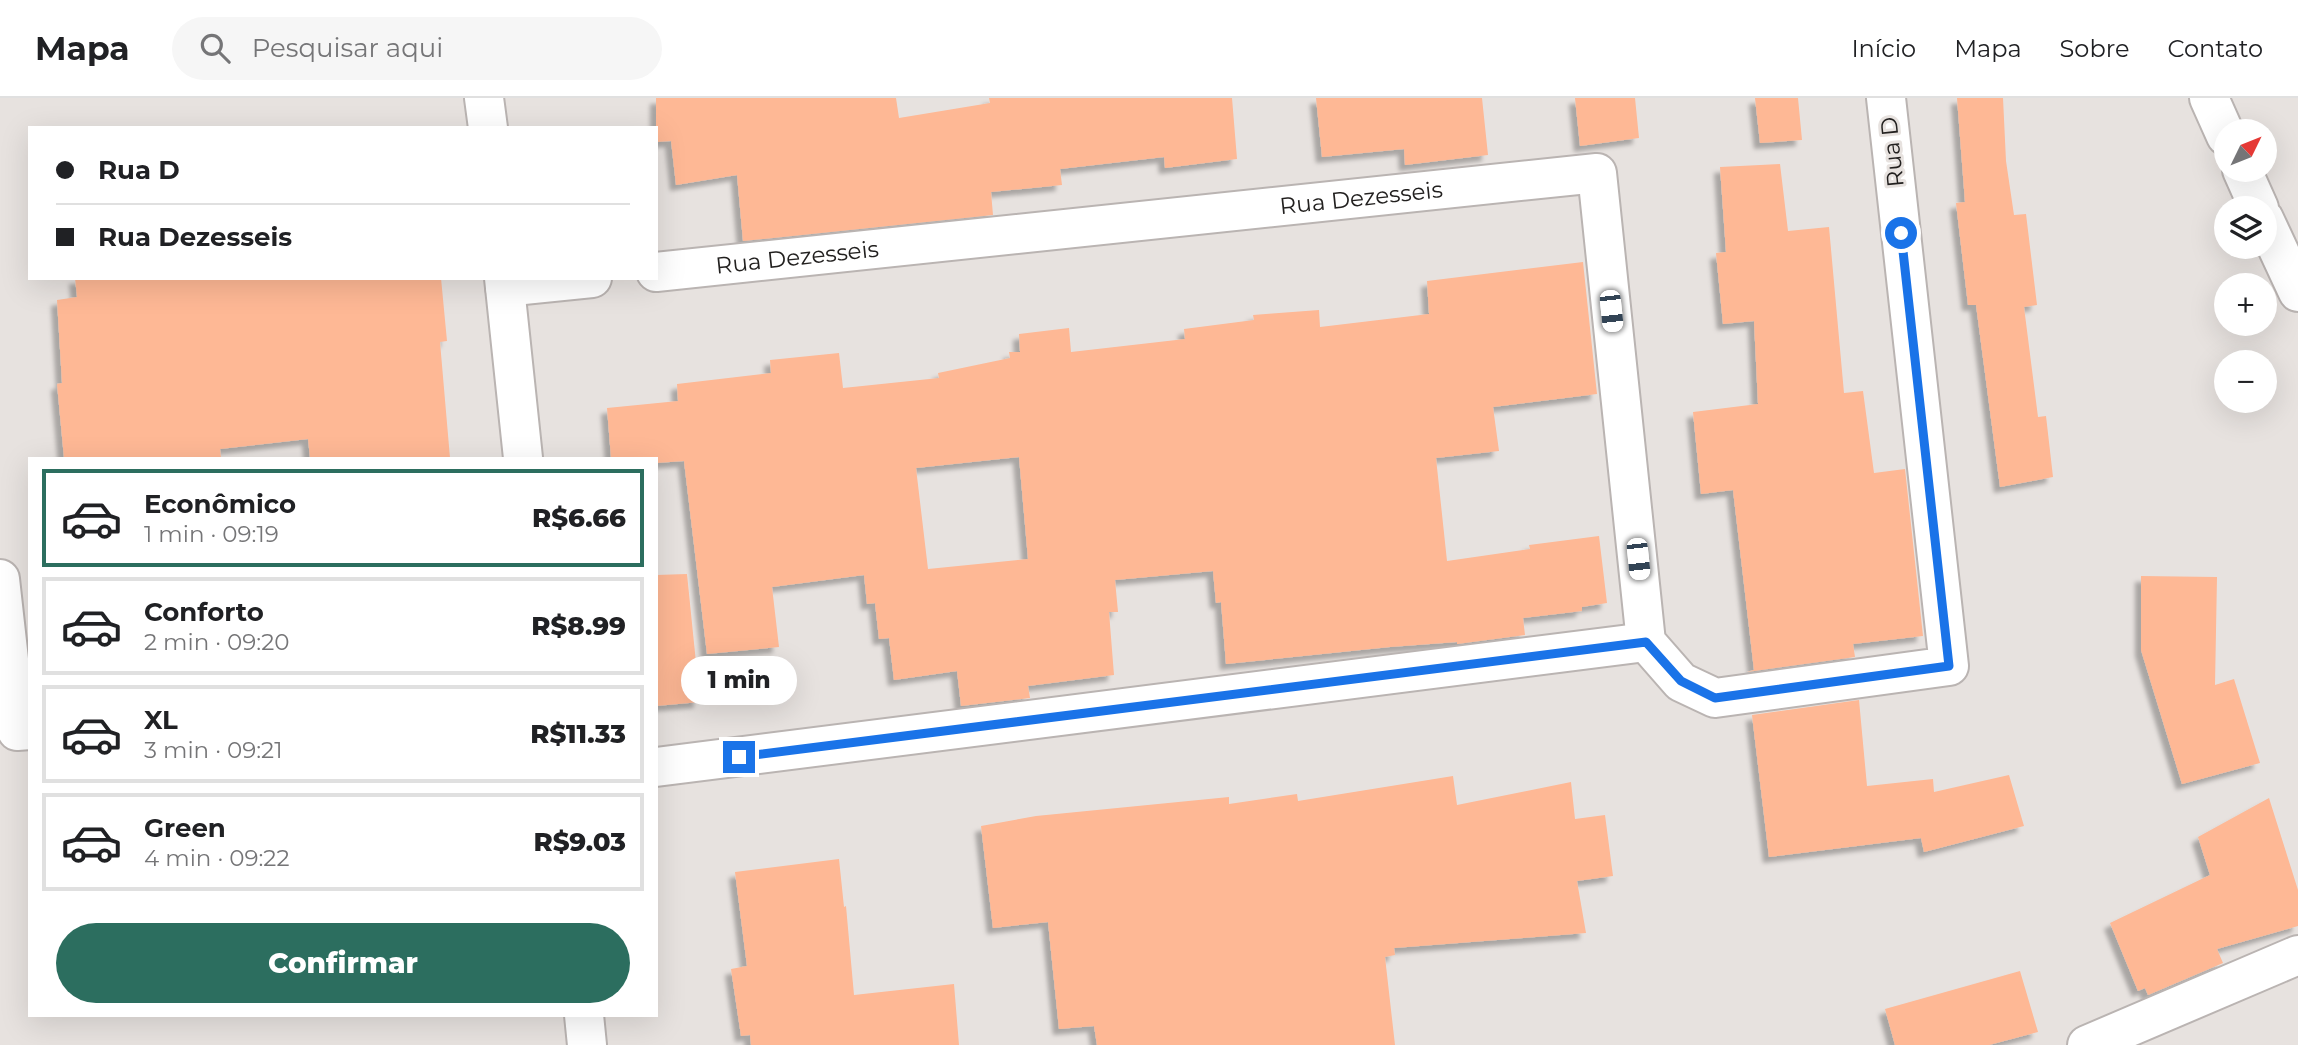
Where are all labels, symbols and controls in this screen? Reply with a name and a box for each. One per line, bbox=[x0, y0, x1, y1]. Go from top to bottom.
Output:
search box bbox=[172, 17, 662, 80]
text: Mapa bbox=[35, 28, 130, 68]
icon: search bbox=[196, 29, 234, 67]
text: Pesquisar aqui bbox=[252, 32, 443, 64]
text: Início bbox=[1851, 34, 1916, 63]
text: Mapa bbox=[1954, 34, 2022, 63]
text: Sobre bbox=[2060, 34, 2129, 63]
text: Contato bbox=[2167, 34, 2263, 63]
street label: Rua D bbox=[1874, 115, 1910, 189]
north arrow bbox=[2214, 119, 2277, 182]
map controls bbox=[2214, 119, 2277, 413]
text: Rua D bbox=[98, 154, 180, 186]
street label: Rua Dezesseis bbox=[1278, 175, 1444, 220]
button: layers bbox=[2214, 196, 2277, 259]
route start bbox=[1885, 217, 1917, 249]
text: Rua Dezesseis bbox=[98, 221, 292, 253]
street label: Rua Dezesseis bbox=[714, 235, 880, 280]
button: + bbox=[2214, 273, 2277, 336]
car bbox=[1599, 289, 1624, 333]
button: − bbox=[2214, 350, 2277, 413]
icon: car bbox=[60, 487, 123, 550]
text: Econômico bbox=[144, 488, 296, 520]
text: R$6.66 bbox=[532, 502, 626, 534]
text: 1 min · 09:19 bbox=[144, 520, 279, 548]
car bbox=[1626, 537, 1651, 581]
icon: car bbox=[60, 595, 123, 658]
text: Conforto bbox=[144, 596, 264, 628]
text: R$8.99 bbox=[531, 610, 626, 642]
text: 2 min · 09:20 bbox=[144, 628, 289, 656]
callout: 1 min bbox=[681, 656, 797, 704]
text: 1 min bbox=[707, 666, 771, 694]
icon: car bbox=[60, 703, 123, 766]
text: XL bbox=[144, 704, 178, 736]
text: R$11.33 bbox=[530, 718, 626, 750]
text: 3 min · 09:21 bbox=[144, 736, 282, 764]
route end bbox=[723, 741, 755, 773]
icon: car bbox=[60, 811, 123, 874]
text: Green bbox=[144, 812, 226, 844]
text: R$9.03 bbox=[533, 826, 626, 858]
text: 4 min · 09:22 bbox=[144, 844, 289, 872]
button: Confirmar bbox=[56, 923, 630, 1003]

